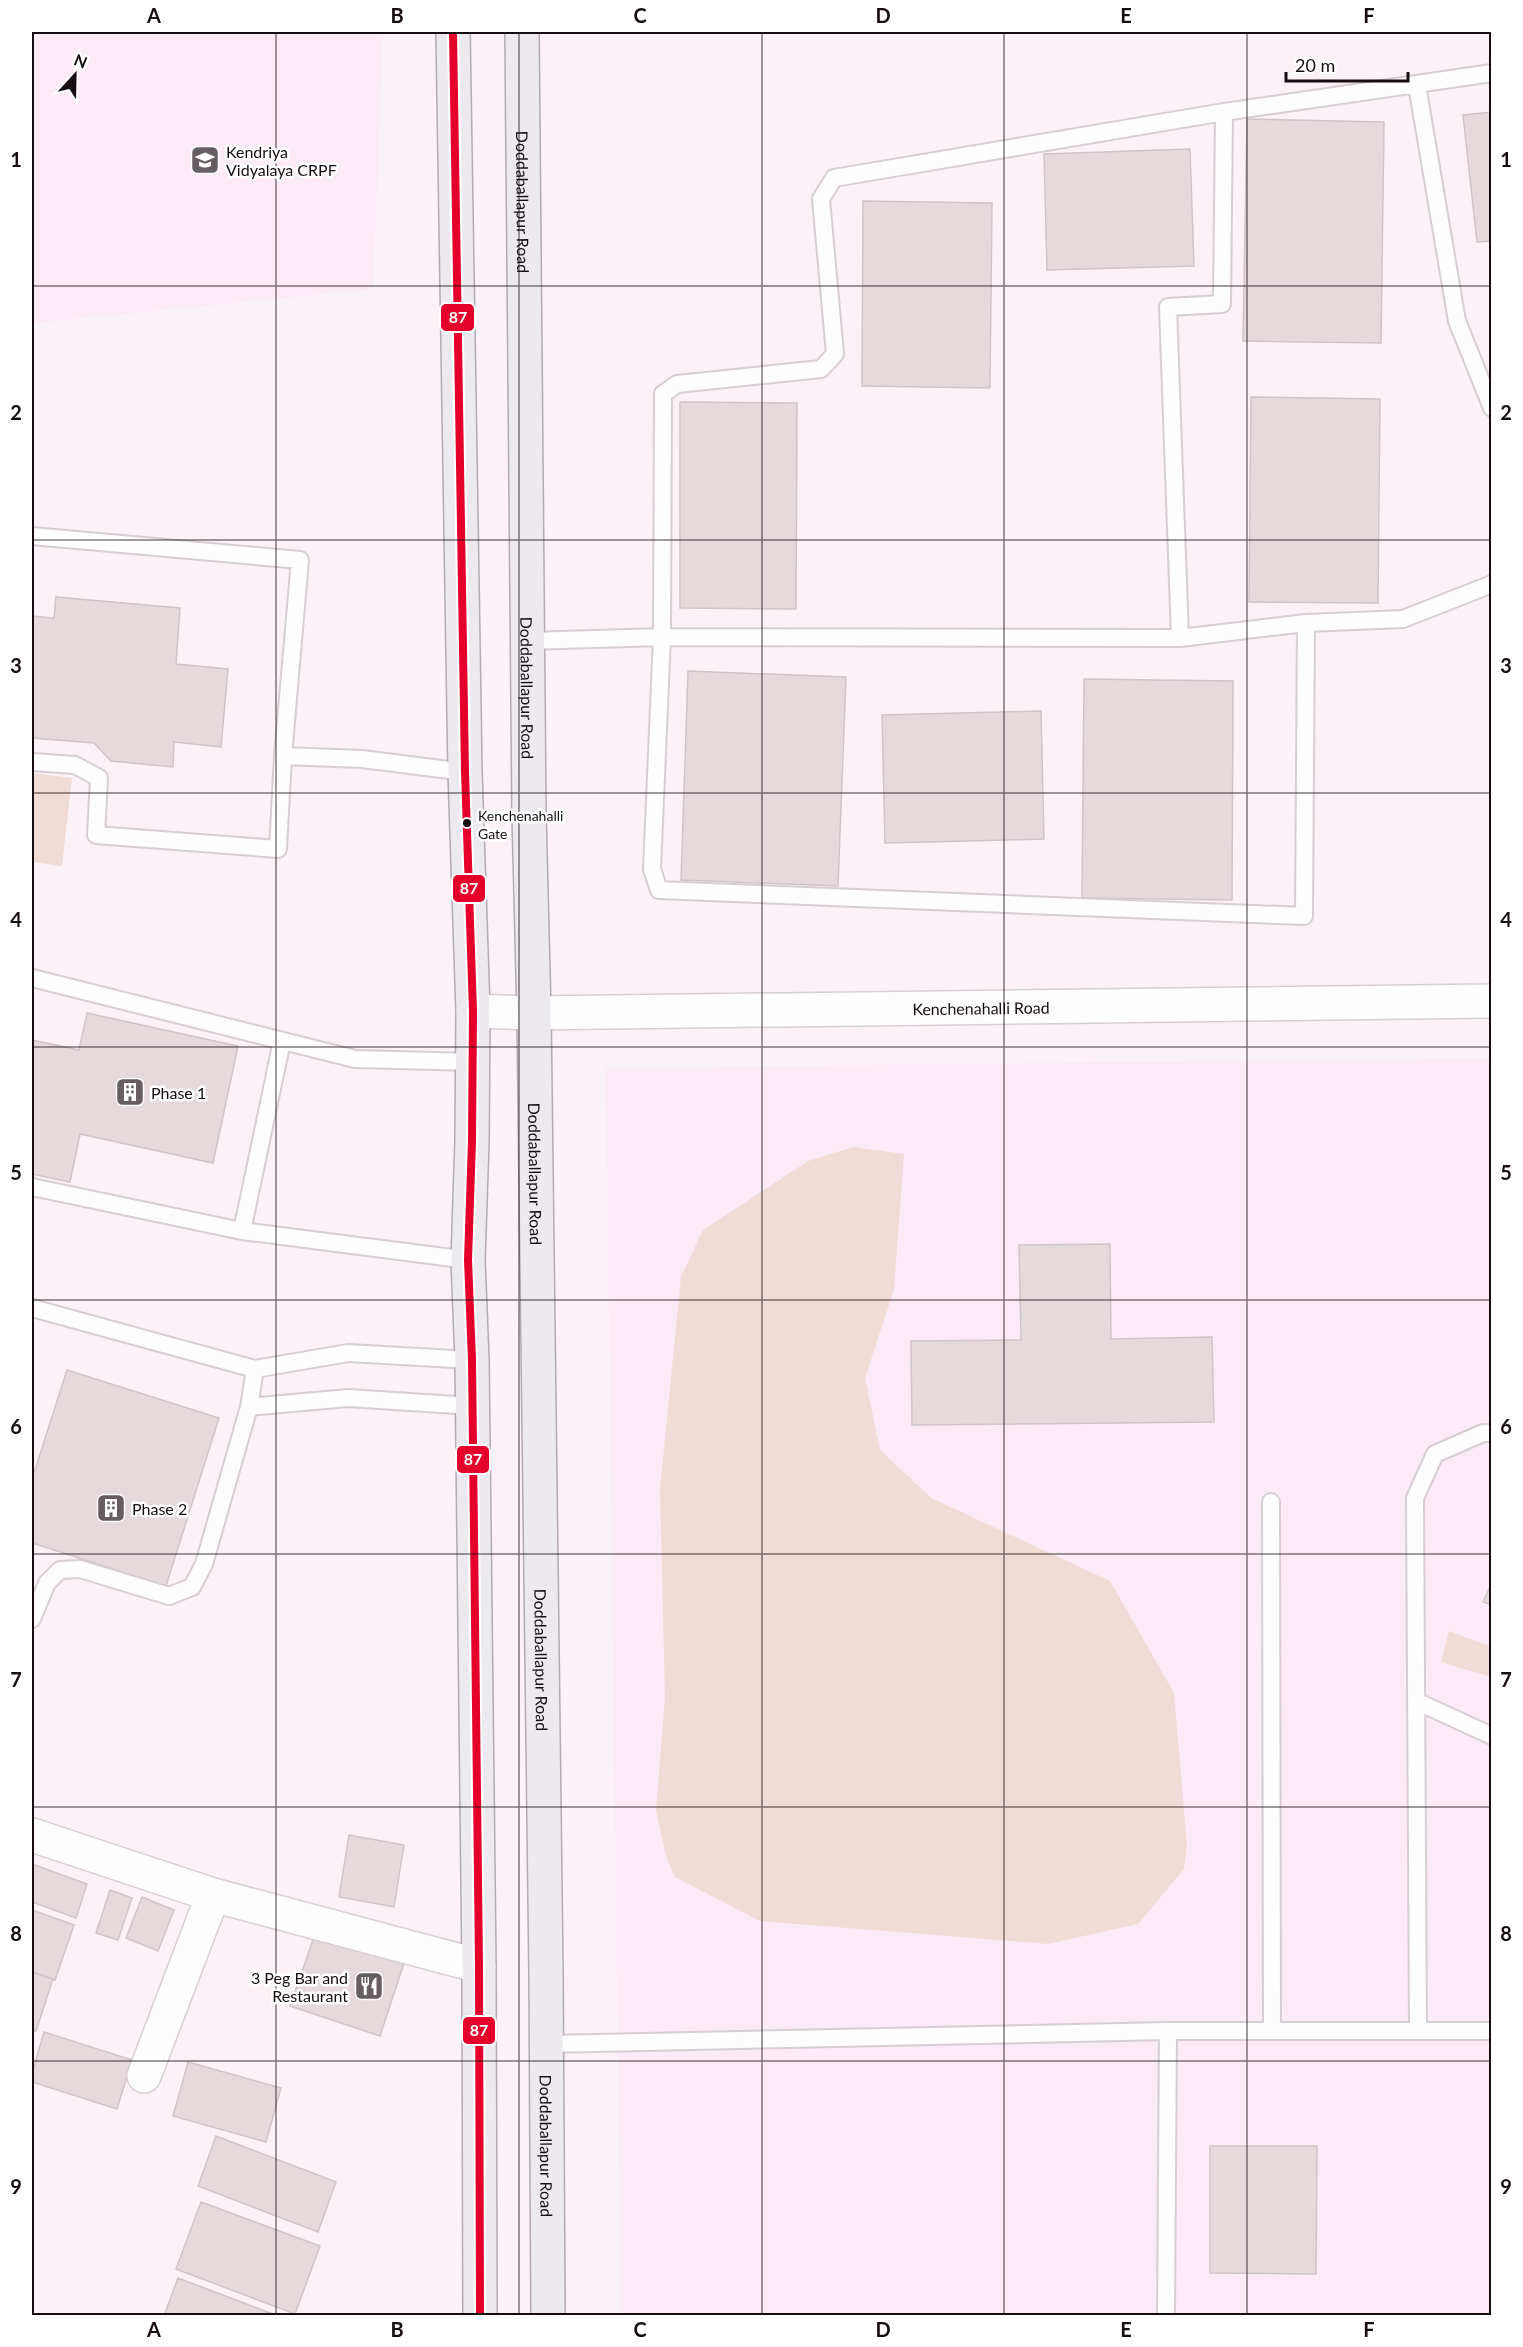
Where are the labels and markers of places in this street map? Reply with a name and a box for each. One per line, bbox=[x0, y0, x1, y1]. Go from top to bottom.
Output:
place label: Kendriya Vidyalaya CRPF bbox=[226, 142, 337, 179]
school or university icon: Kendriya Vidyalaya CRPF bbox=[189, 144, 221, 176]
place label: Kenchenahalli Gate bbox=[478, 807, 563, 842]
marker: Kenchenahalli Gate bbox=[461, 817, 473, 829]
building icon: Phase 1 bbox=[114, 1076, 146, 1108]
place label: Phase 1 bbox=[151, 1083, 206, 1102]
building icon: Phase 2 bbox=[95, 1492, 127, 1524]
place label: Phase 2 bbox=[132, 1499, 187, 1518]
place label: 3 Peg Bar and Restaurant bbox=[251, 1968, 348, 2005]
restaurant icon: 3 Peg Bar and Restaurant bbox=[353, 1970, 385, 2002]

